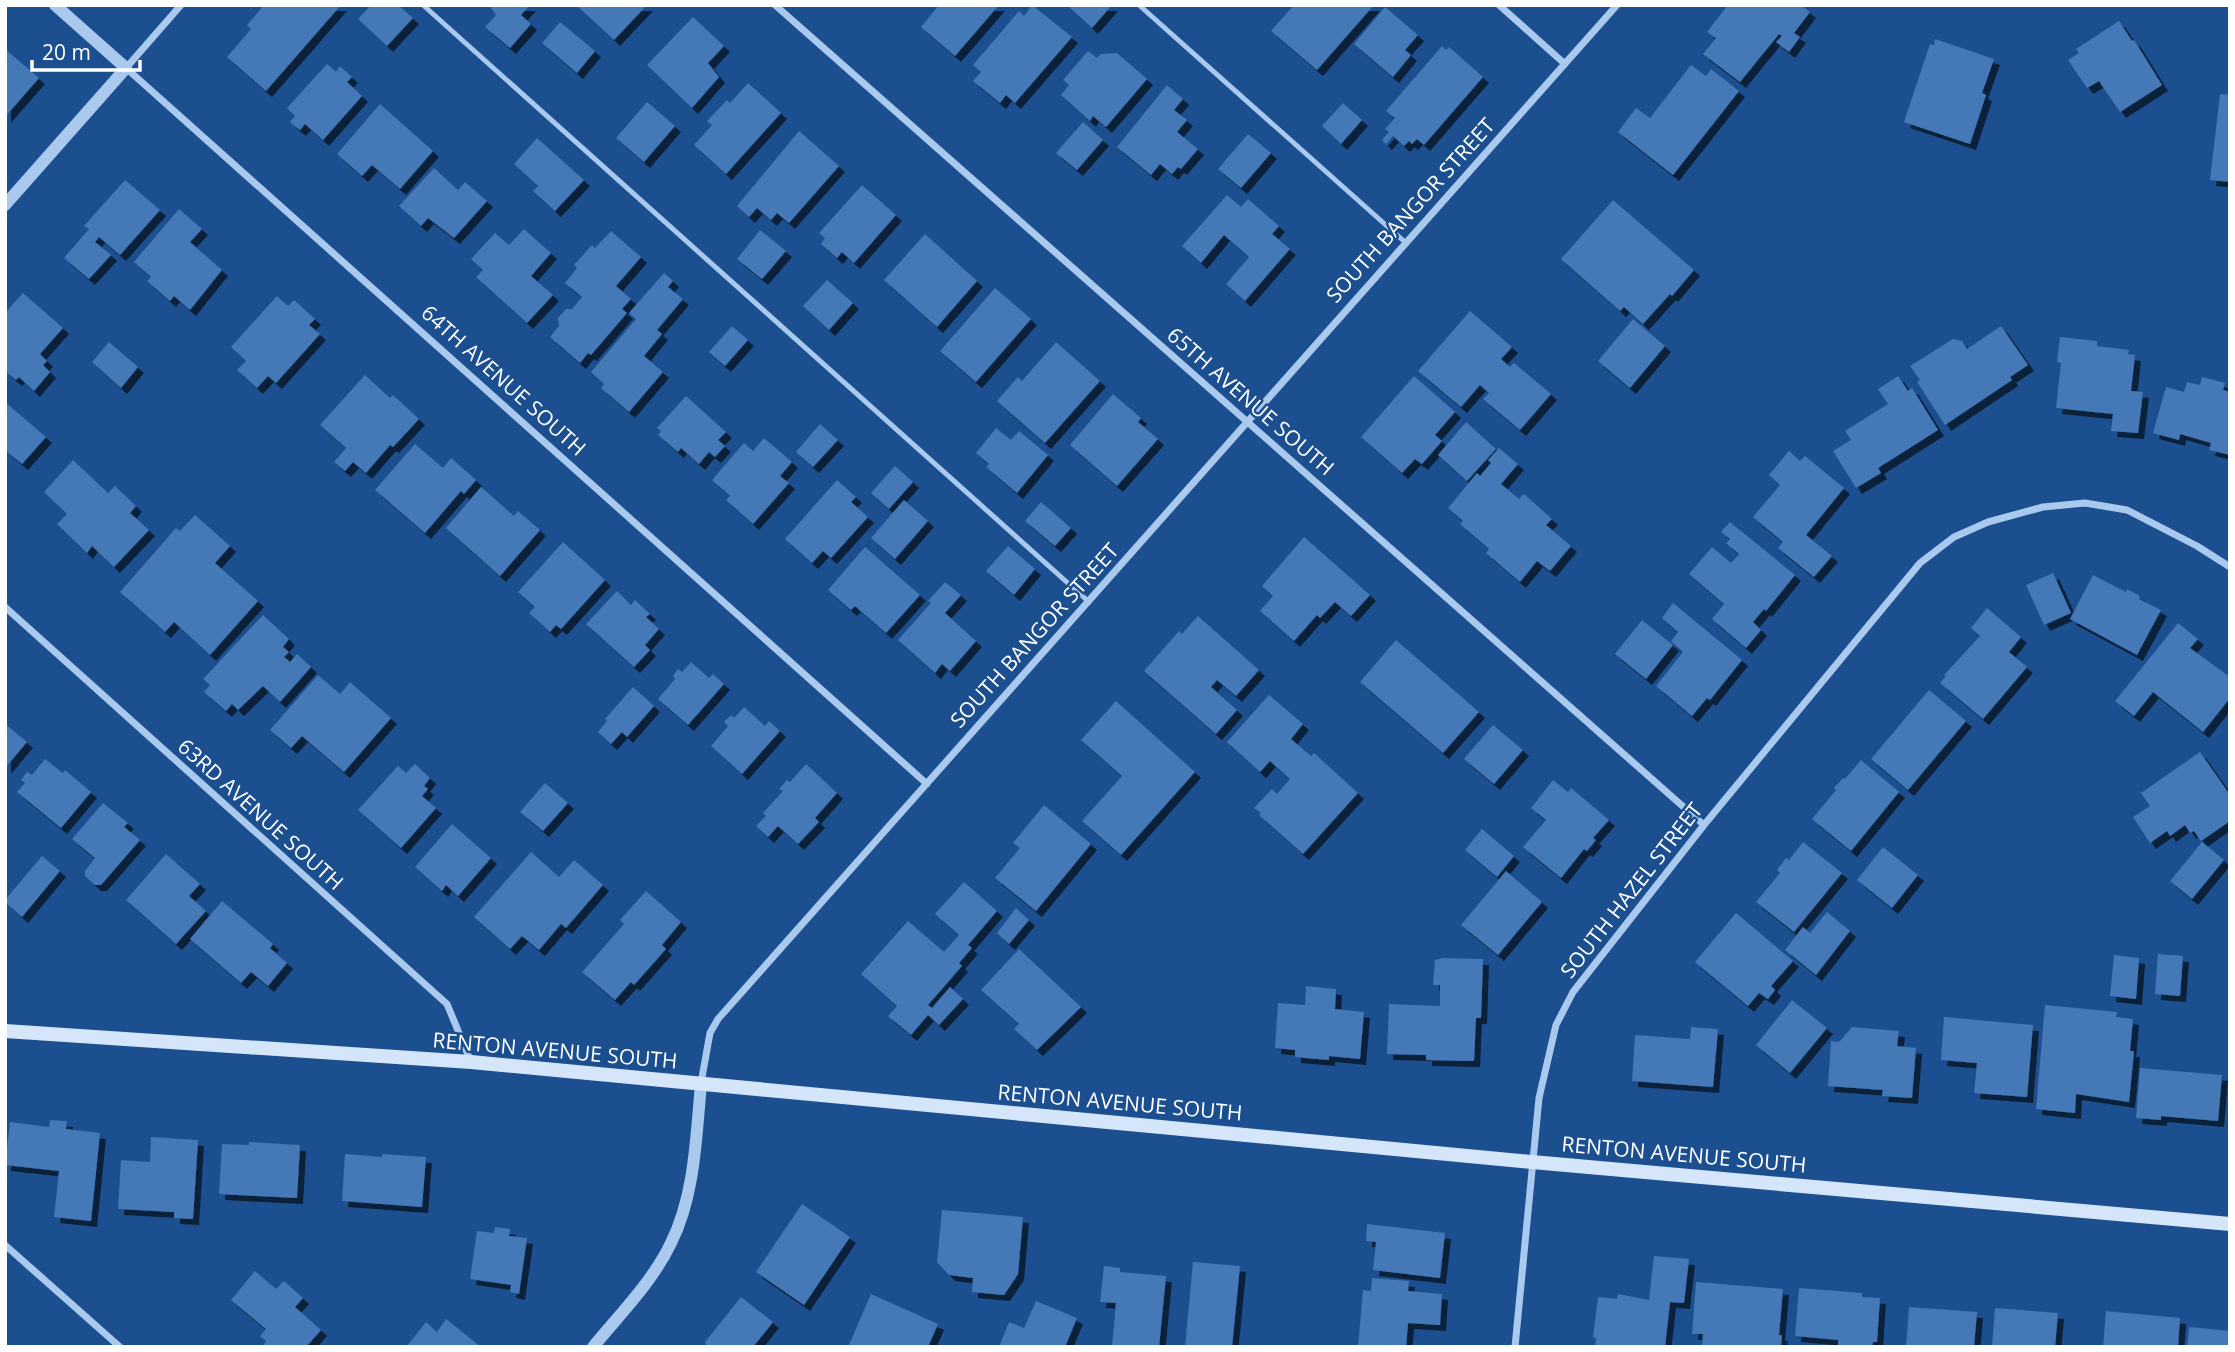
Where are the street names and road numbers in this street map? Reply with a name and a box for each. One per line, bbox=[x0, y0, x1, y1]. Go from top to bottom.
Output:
street label: SOUTH BANGOR STREET bbox=[1320, 111, 1501, 308]
street label: 64TH AVENUE SOUTH bbox=[416, 299, 592, 461]
street label: 65TH AVENUE SOUTH bbox=[1162, 321, 1340, 481]
street label: SOUTH BANGOR STREET bbox=[944, 536, 1125, 733]
street label: 63RD AVENUE SOUTH bbox=[172, 732, 350, 896]
street label: SOUTH HAZEL STREET bbox=[1554, 796, 1709, 984]
street label: RENTON AVENUE SOUTH bbox=[431, 1025, 679, 1075]
street label: RENTON AVENUE SOUTH bbox=[996, 1077, 1244, 1127]
street label: RENTON AVENUE SOUTH bbox=[1560, 1129, 1808, 1179]

